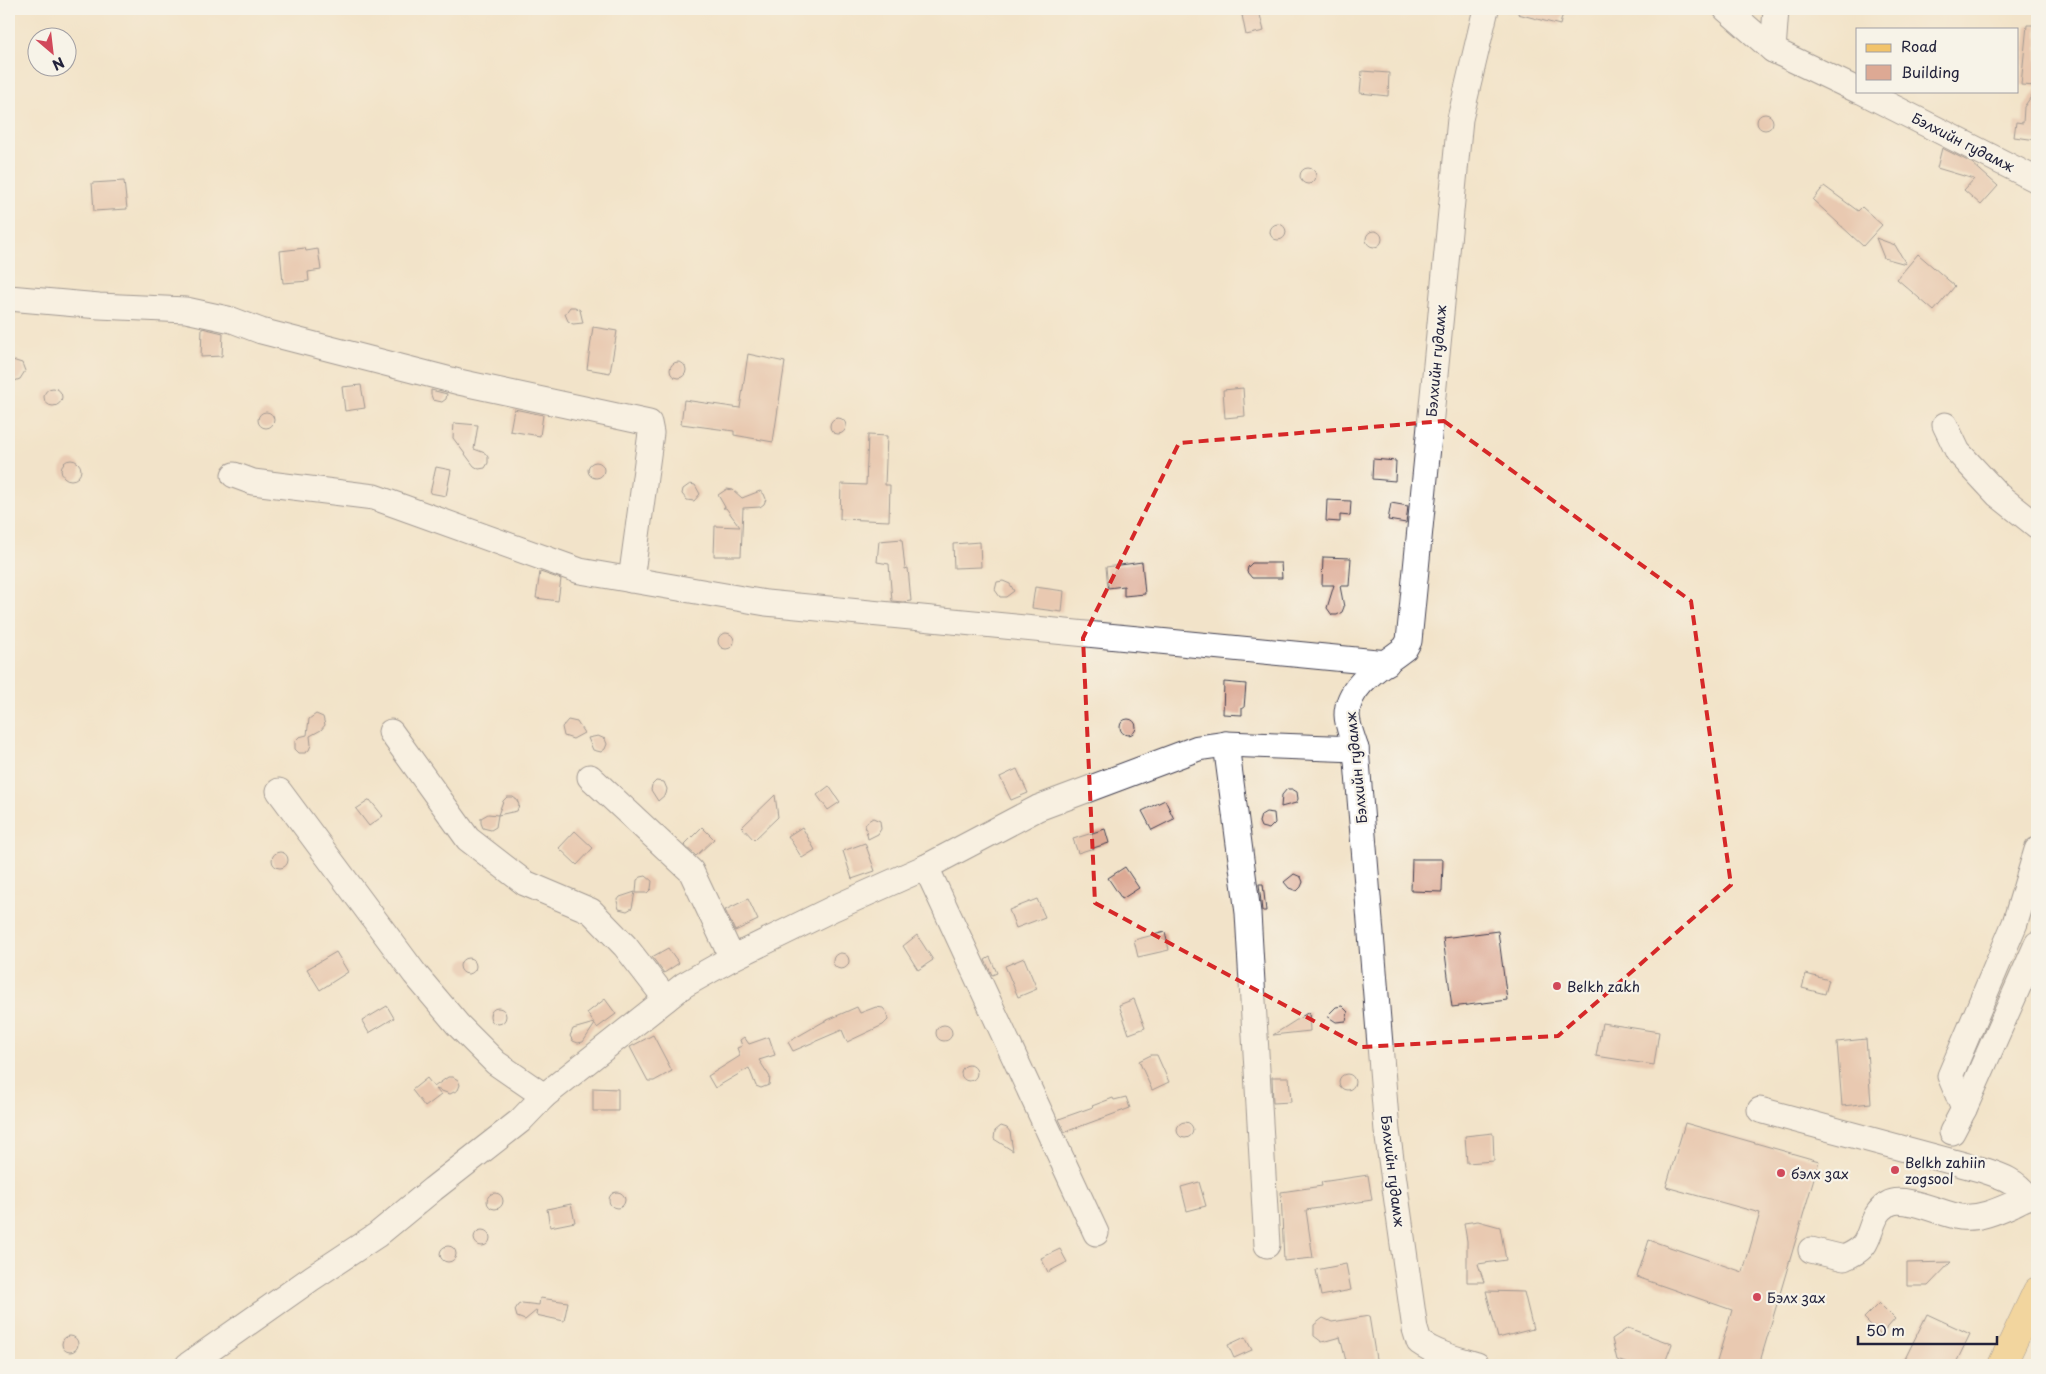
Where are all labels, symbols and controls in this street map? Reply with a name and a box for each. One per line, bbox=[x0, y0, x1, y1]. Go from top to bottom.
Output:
north arrow bbox=[28, 28, 78, 78]
legend bbox=[1856, 28, 2018, 92]
text: Road bbox=[1901, 34, 1937, 57]
text: N bbox=[49, 52, 68, 76]
text: Building bbox=[1901, 60, 1960, 83]
street label: Бэлхийн гудамж bbox=[1908, 107, 2018, 177]
street label: Бэлхийн гудамж bbox=[1421, 303, 1451, 418]
street label: Бэлхийн гудамж bbox=[1340, 710, 1372, 825]
place label: Belkh zakh bbox=[1567, 976, 1640, 997]
marker: Belkh zakh bbox=[1551, 980, 1563, 992]
street label: Бэлхийн гудамж bbox=[1376, 1114, 1410, 1229]
place label: Belkh zahiin zogsool bbox=[1905, 1152, 1986, 1189]
place label: бэлх зах bbox=[1791, 1163, 1849, 1184]
marker: Belkh zahiin zogsool bbox=[1889, 1164, 1901, 1176]
marker: бэлх зах bbox=[1775, 1167, 1787, 1179]
place label: Бэлх зах bbox=[1767, 1287, 1826, 1308]
marker: Бэлх зах bbox=[1751, 1291, 1763, 1303]
scale bar bbox=[1858, 1314, 1997, 1346]
text: 50 m bbox=[1866, 1318, 1905, 1341]

